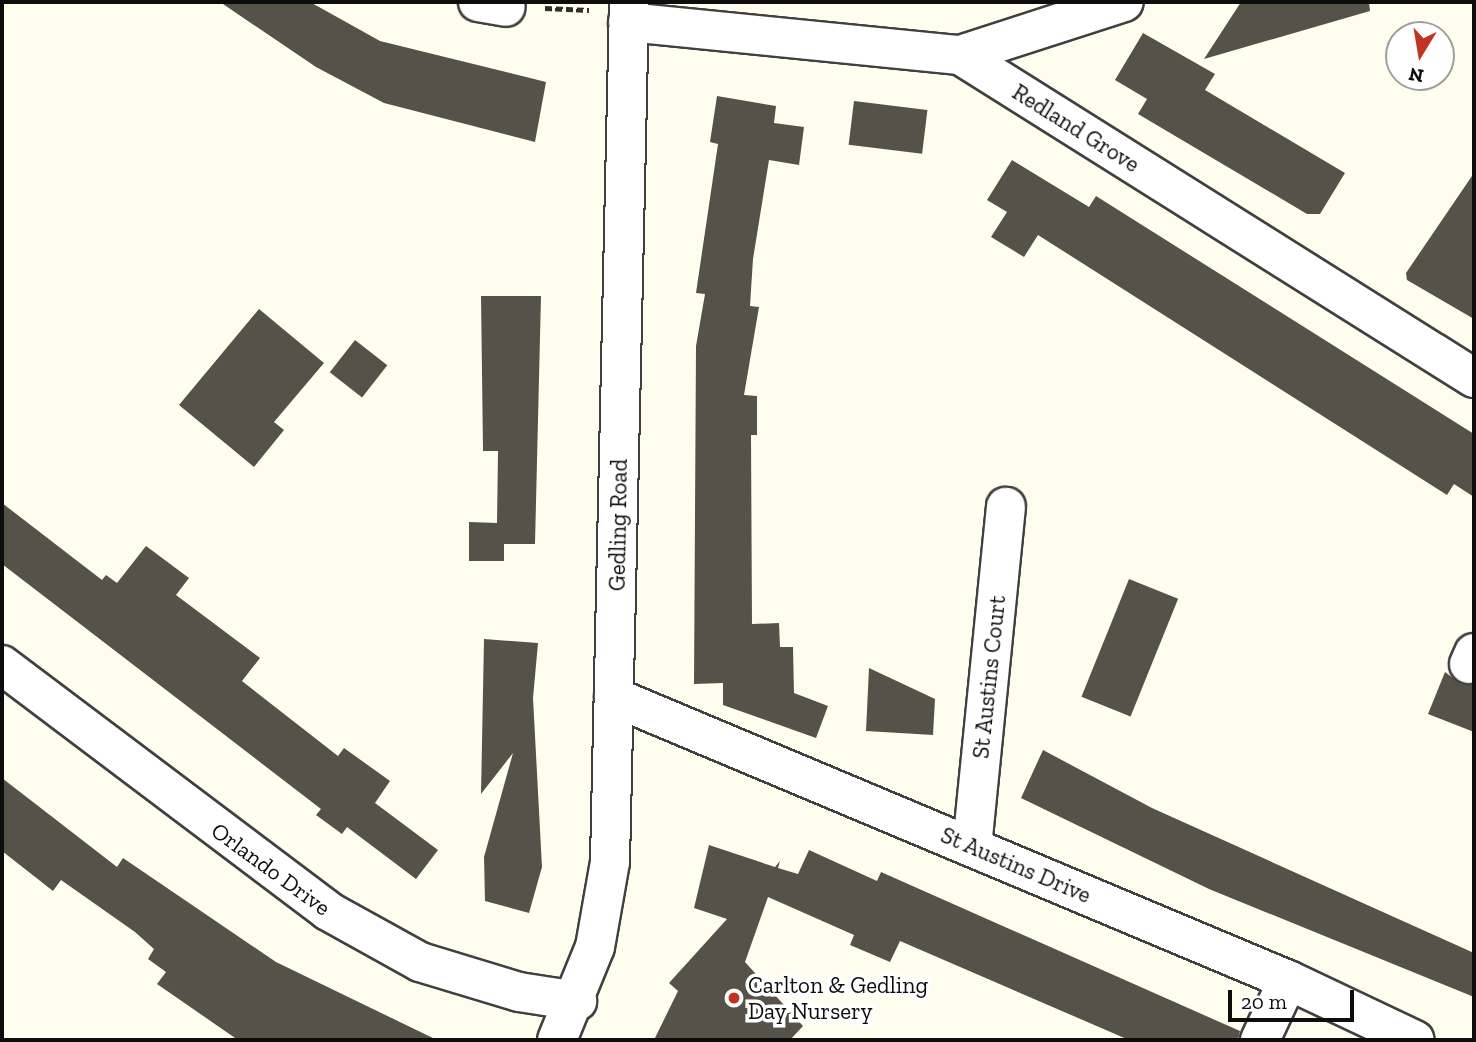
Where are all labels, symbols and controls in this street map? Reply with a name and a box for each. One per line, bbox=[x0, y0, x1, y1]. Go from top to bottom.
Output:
north arrow bbox=[1385, 21, 1455, 91]
text: N bbox=[1407, 62, 1426, 88]
street label: Redland Grove bbox=[1007, 78, 1145, 178]
street label: Gedling Road bbox=[603, 459, 633, 591]
street label: St Austins Court bbox=[967, 594, 1011, 760]
street label: Orlando Drive bbox=[206, 817, 336, 921]
street label: St Austins Drive bbox=[936, 821, 1096, 909]
place label: Carlton & Gedling Day Nursery bbox=[748, 971, 928, 1025]
scale bar bbox=[1231, 976, 1357, 1020]
text: 20 m bbox=[1241, 989, 1287, 1014]
marker: Carlton & Gedling Day Nursery bbox=[726, 990, 742, 1006]

